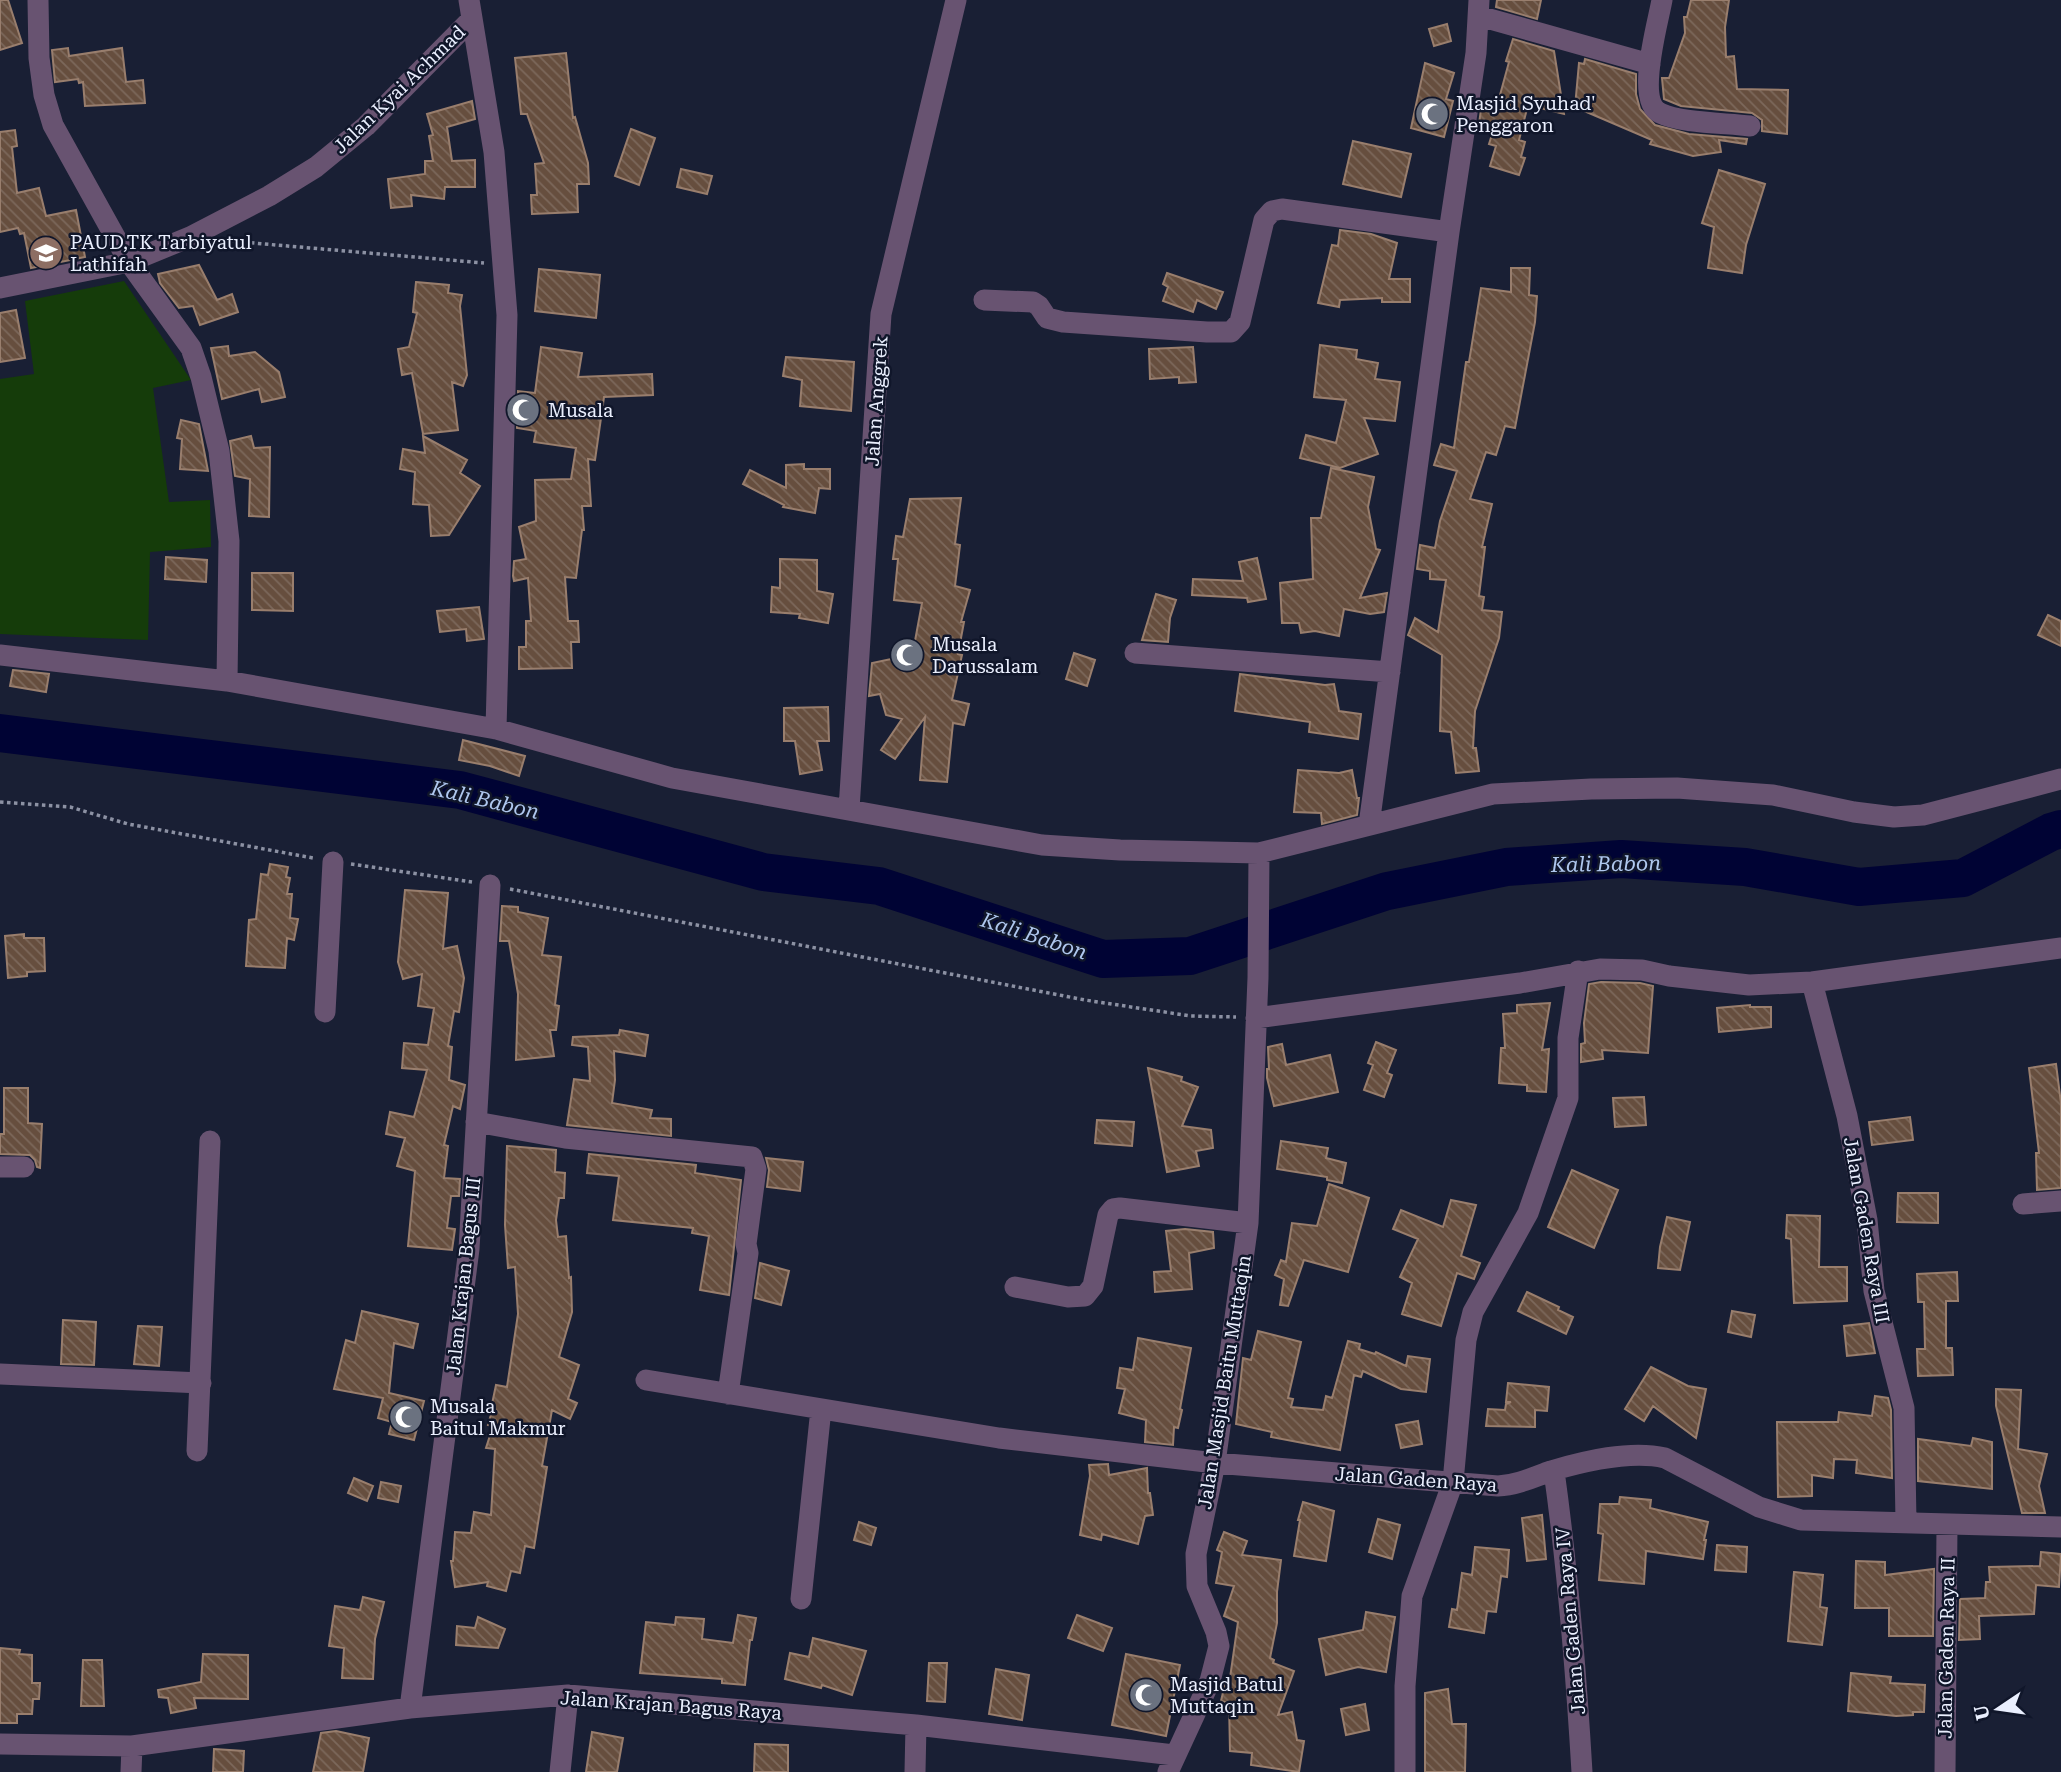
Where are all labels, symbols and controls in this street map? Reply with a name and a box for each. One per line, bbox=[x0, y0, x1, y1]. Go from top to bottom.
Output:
street label: Jalan Kyai Achmad bbox=[329, 20, 470, 158]
place label: Masjid Syuhad' Penggaron bbox=[1456, 92, 1596, 137]
mosque icon: Masjid Syuhad' Penggaron bbox=[1413, 95, 1451, 133]
place label: PAUD,TK Tarbiyatul Lathifah bbox=[70, 231, 252, 276]
school or university icon: PAUD,TK Tarbiyatul Lathifah bbox=[27, 234, 65, 272]
street label: Jalan Anggrek bbox=[860, 335, 893, 467]
mosque icon: Musala bbox=[504, 391, 542, 429]
place label: Musala bbox=[548, 399, 614, 422]
place label: Musala Darussalam bbox=[932, 633, 1038, 678]
mosque icon: Musala Darussalam bbox=[888, 636, 926, 674]
water label: Kali Babon bbox=[428, 776, 541, 824]
water label: Kali Babon bbox=[1550, 851, 1661, 877]
water label: Kali Babon bbox=[977, 907, 1090, 964]
street label: Jalan Gaden Raya III bbox=[1839, 1135, 1894, 1325]
street label: Jalan Krajan Bagus III bbox=[442, 1176, 485, 1376]
street label: Jalan Masjid Baitu Muttaqin bbox=[1193, 1253, 1256, 1511]
place label: Musala Baitul Makmur bbox=[430, 1395, 566, 1440]
mosque icon: Musala Baitul Makmur bbox=[387, 1398, 425, 1436]
street label: Jalan Gaden Raya bbox=[1334, 1462, 1499, 1497]
street label: Jalan Gaden Raya IV bbox=[1551, 1526, 1590, 1716]
street label: Jalan Gaden Raya II bbox=[1933, 1557, 1960, 1739]
place label: Masjid Batul Muttaqin bbox=[1170, 1673, 1284, 1718]
north arrow bbox=[1963, 1674, 2033, 1744]
mosque icon: Masjid Batul Muttaqin bbox=[1127, 1676, 1165, 1714]
street label: Jalan Krajan Bagus Raya bbox=[560, 1686, 783, 1725]
text: U bbox=[1969, 1703, 1995, 1722]

